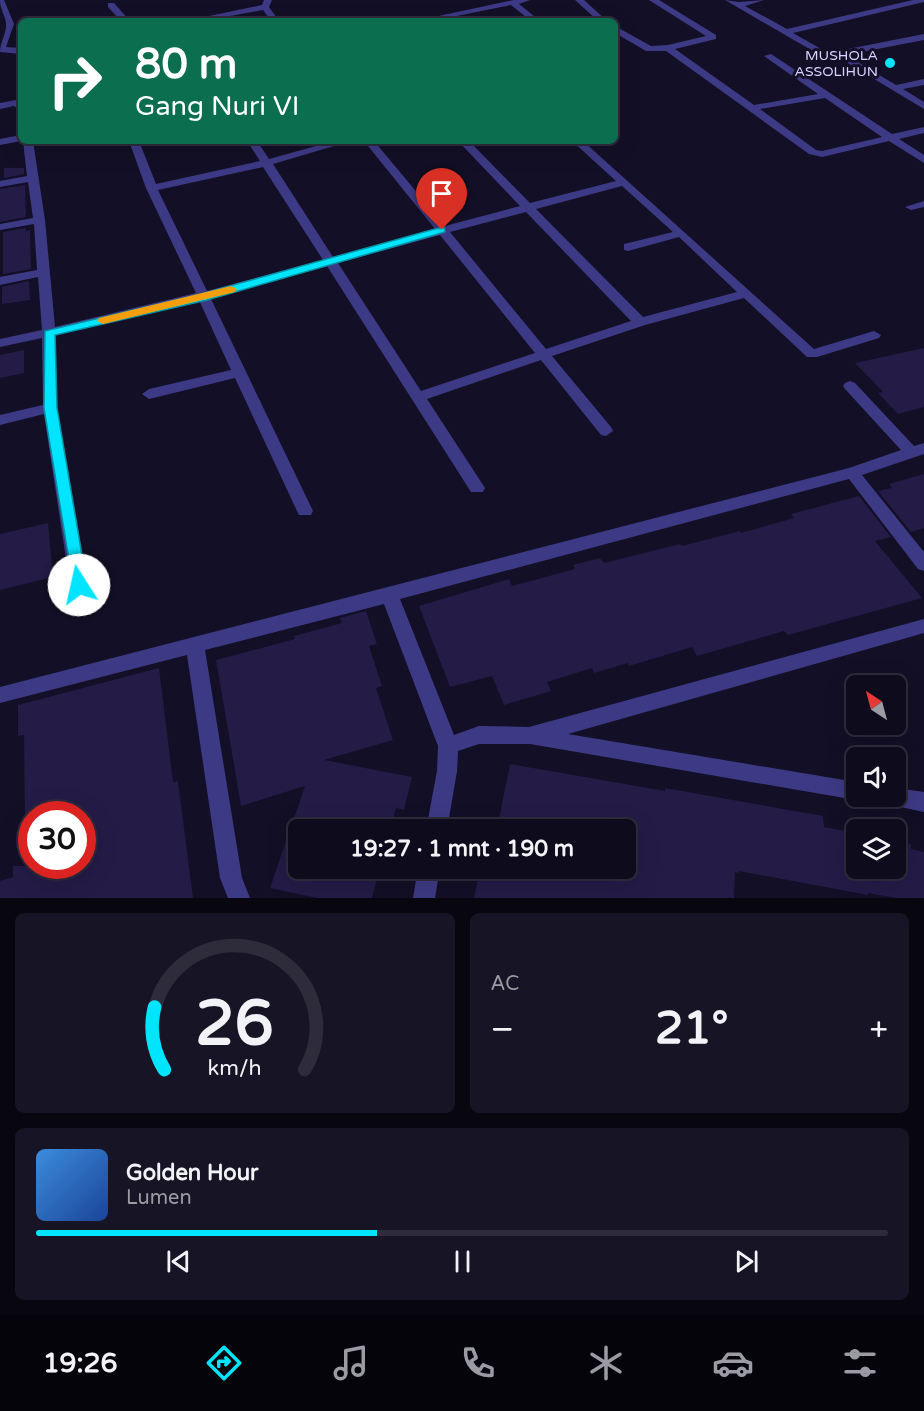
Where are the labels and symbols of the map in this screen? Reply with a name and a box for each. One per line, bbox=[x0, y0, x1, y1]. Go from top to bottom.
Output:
place label: MUSHOLA ASSOLIHUN bbox=[794, 47, 878, 80]
marker: MUSHOLA ASSOLIHUN bbox=[883, 56, 897, 70]
pin bbox=[416, 168, 467, 230]
position arrow bbox=[47, 553, 111, 617]
north arrow bbox=[846, 675, 906, 735]
speed limit sign: 30 bbox=[18, 801, 96, 879]

